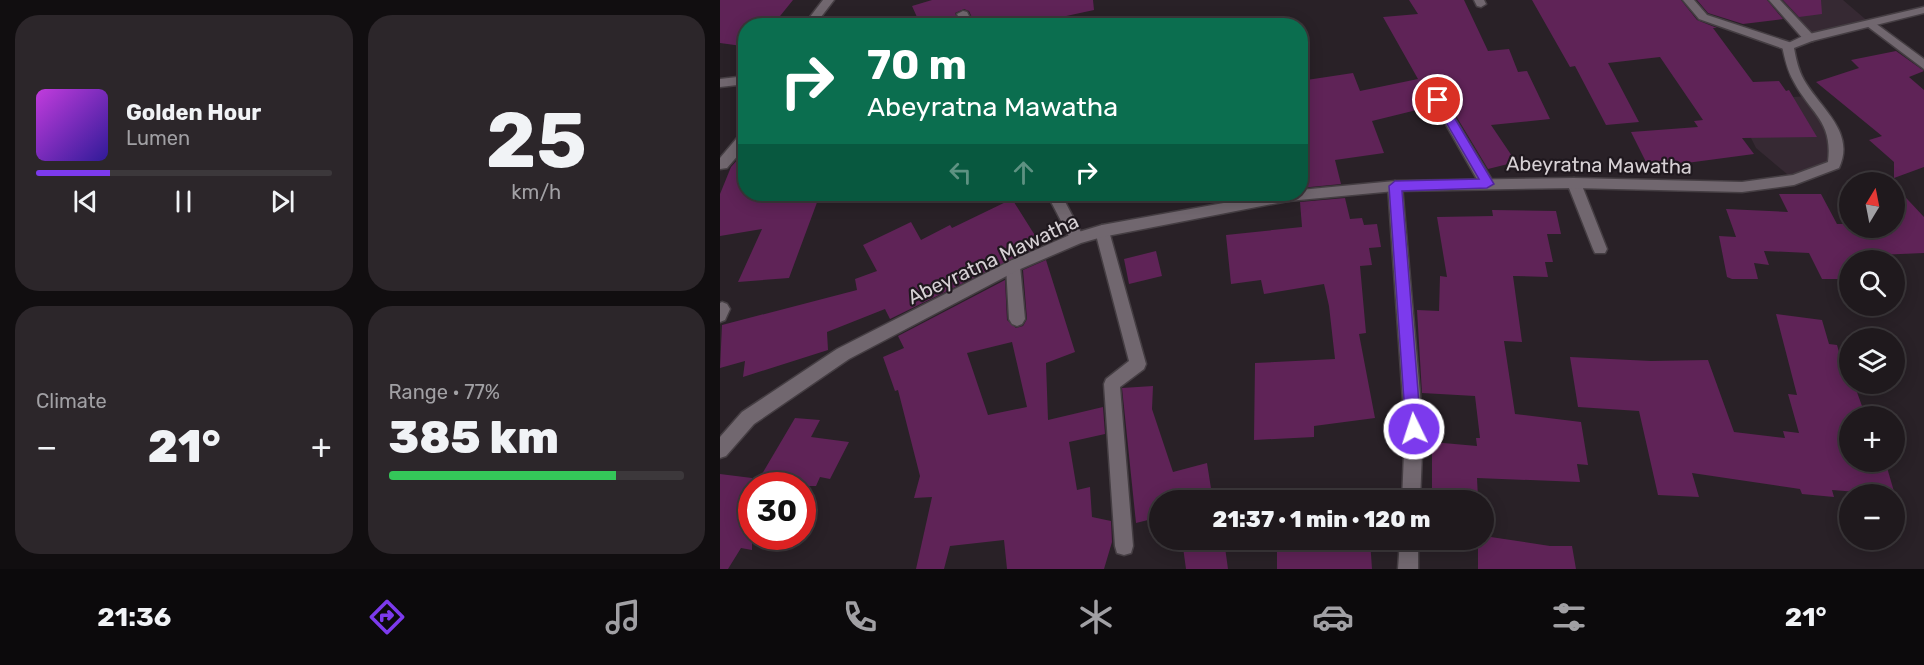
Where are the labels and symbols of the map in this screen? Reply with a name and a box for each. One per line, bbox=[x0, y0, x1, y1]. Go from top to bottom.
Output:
pin bbox=[1412, 74, 1463, 125]
street label: Abeyratna Mawatha bbox=[1506, 151, 1692, 179]
north arrow bbox=[1839, 172, 1905, 238]
street label: Abeyratna Mawatha bbox=[904, 209, 1082, 309]
position arrow bbox=[1382, 397, 1446, 461]
speed limit sign: 30 bbox=[738, 472, 816, 550]

